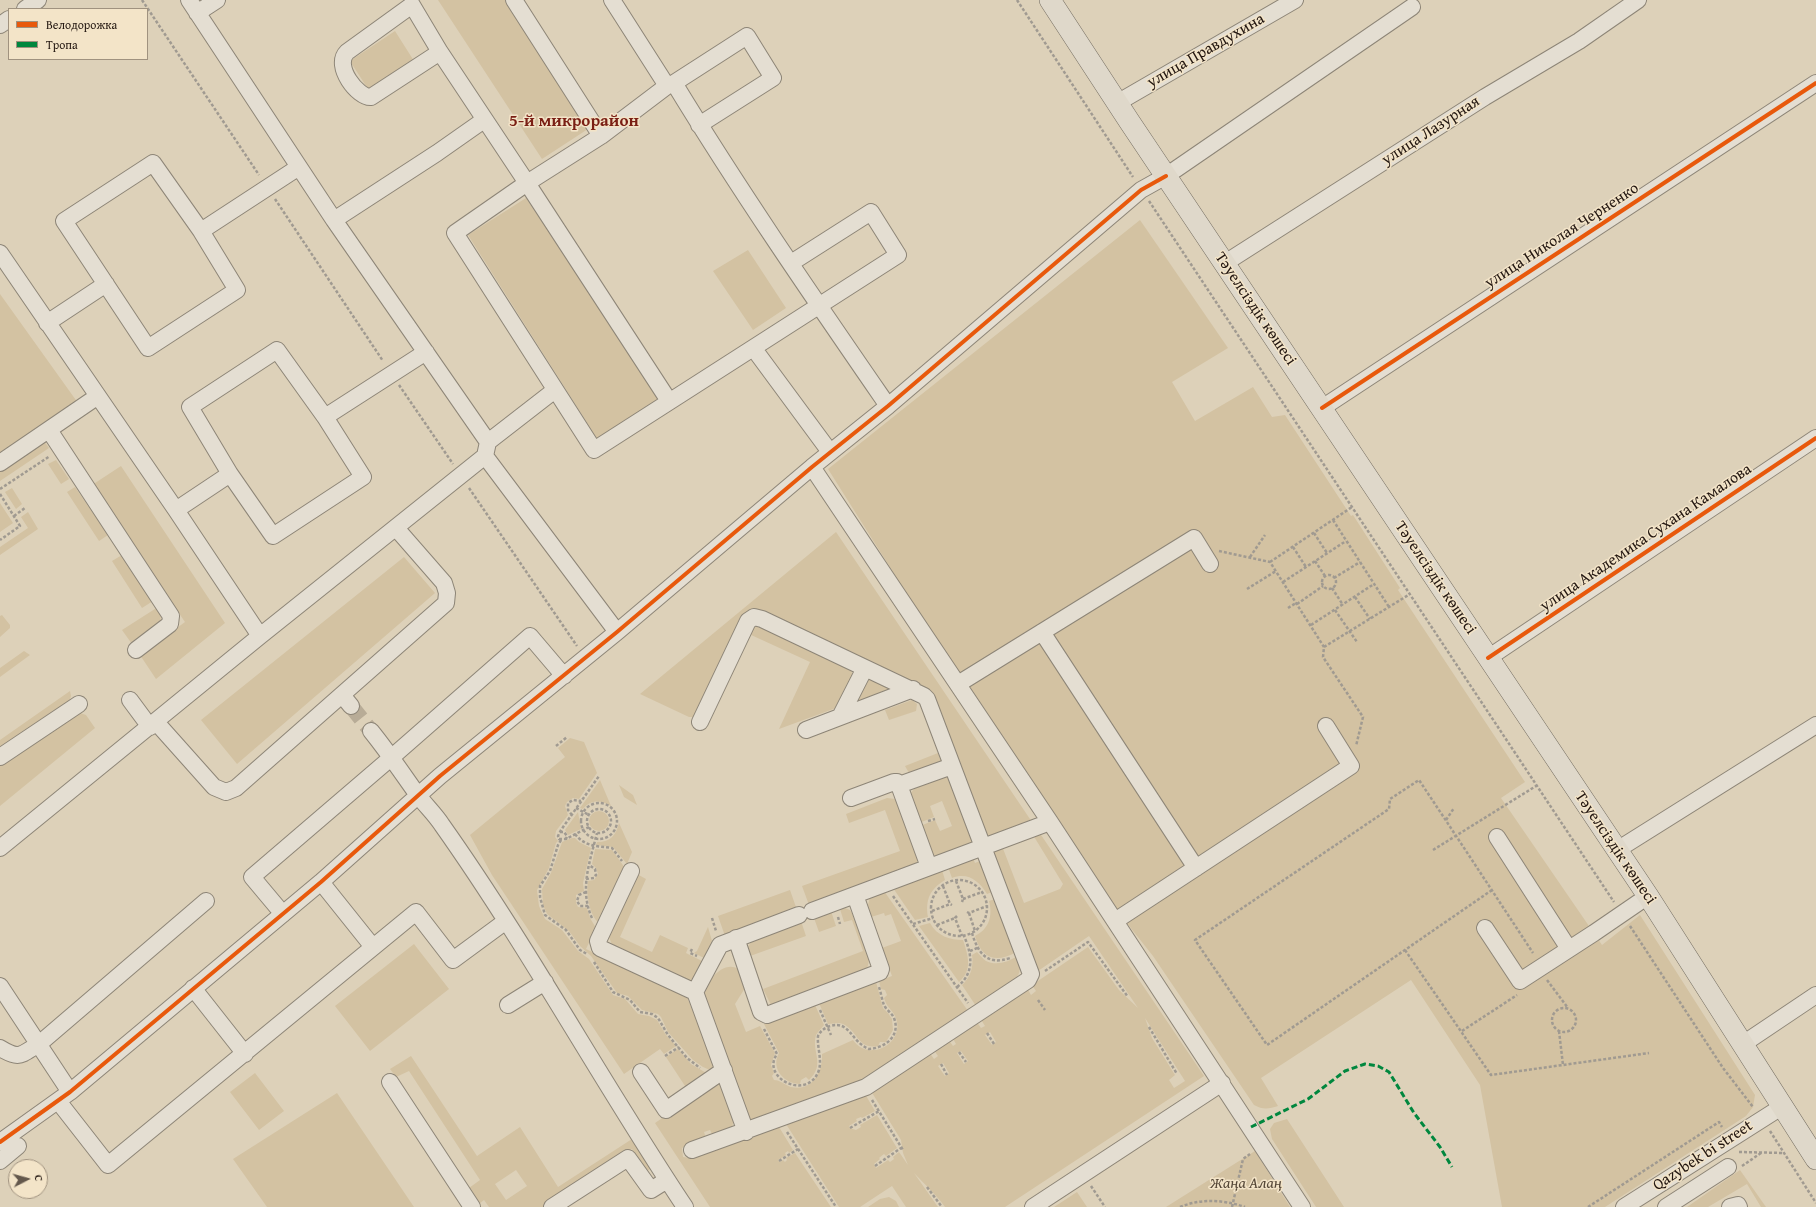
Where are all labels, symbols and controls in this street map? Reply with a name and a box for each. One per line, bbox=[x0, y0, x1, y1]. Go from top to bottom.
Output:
legend bbox=[8, 8, 148, 60]
street label: улица Правдухина bbox=[1144, 10, 1268, 92]
text: Велодорожка bbox=[46, 16, 117, 33]
text: Тропа bbox=[46, 36, 78, 53]
street label: улица Лазурная bbox=[1378, 92, 1484, 170]
district label: 5-й микрорайон bbox=[509, 112, 639, 132]
street label: улица Николая Черненко bbox=[1481, 179, 1643, 293]
street label: Тәуелсіздік көшесі bbox=[1210, 249, 1300, 369]
street label: улица Академика Сухана Камалова bbox=[1537, 460, 1755, 616]
street label: Тәуелсіздік көшесі bbox=[1390, 518, 1480, 638]
street label: Тәуелсіздік көшесі bbox=[1570, 788, 1660, 908]
street label: Qazybek bi street bbox=[1650, 1117, 1756, 1195]
north arrow bbox=[8, 1159, 48, 1199]
text: С bbox=[31, 1174, 47, 1182]
park label: Жаңа Алаң bbox=[1210, 1174, 1282, 1194]

